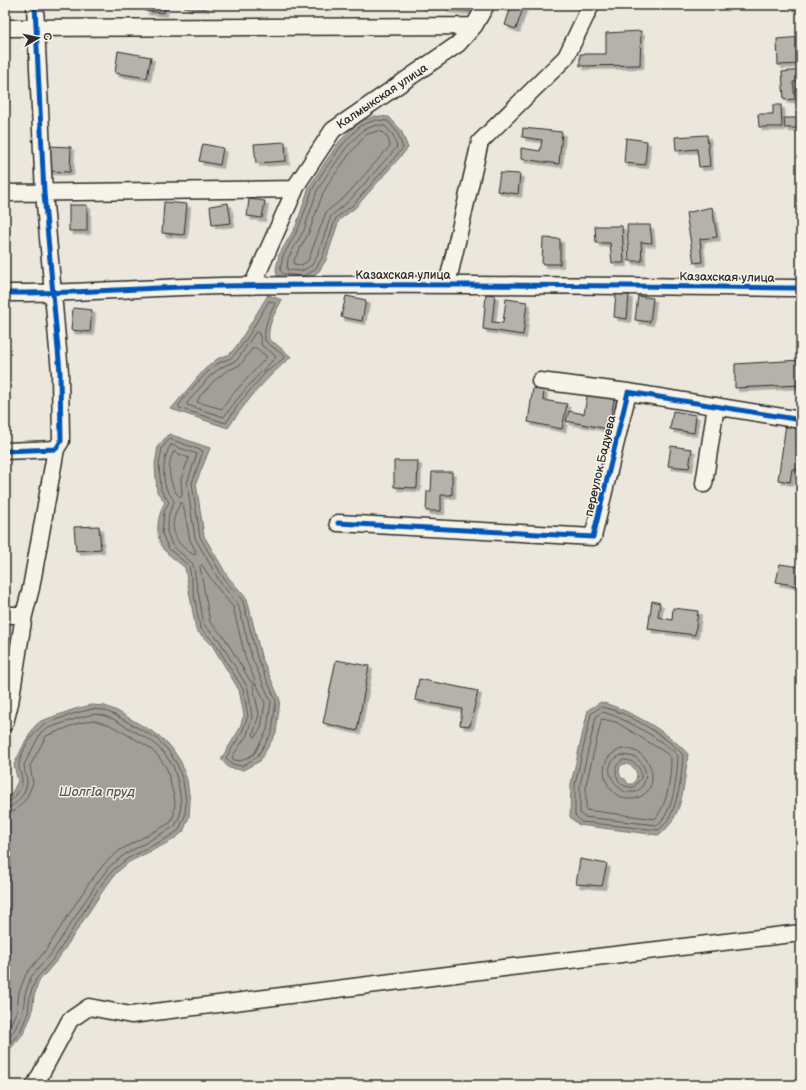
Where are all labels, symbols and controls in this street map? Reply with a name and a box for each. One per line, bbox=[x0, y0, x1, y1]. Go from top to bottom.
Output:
north arrow bbox=[18, 18, 58, 58]
text: С bbox=[40, 32, 54, 42]
street label: Калмыкская улица bbox=[334, 60, 431, 132]
street label: Казахская улица bbox=[355, 268, 451, 283]
street label: Казахская улица bbox=[679, 269, 775, 286]
street label: переулок Бадуева bbox=[582, 414, 619, 518]
water label: ШолгIа пруд bbox=[59, 784, 135, 800]

